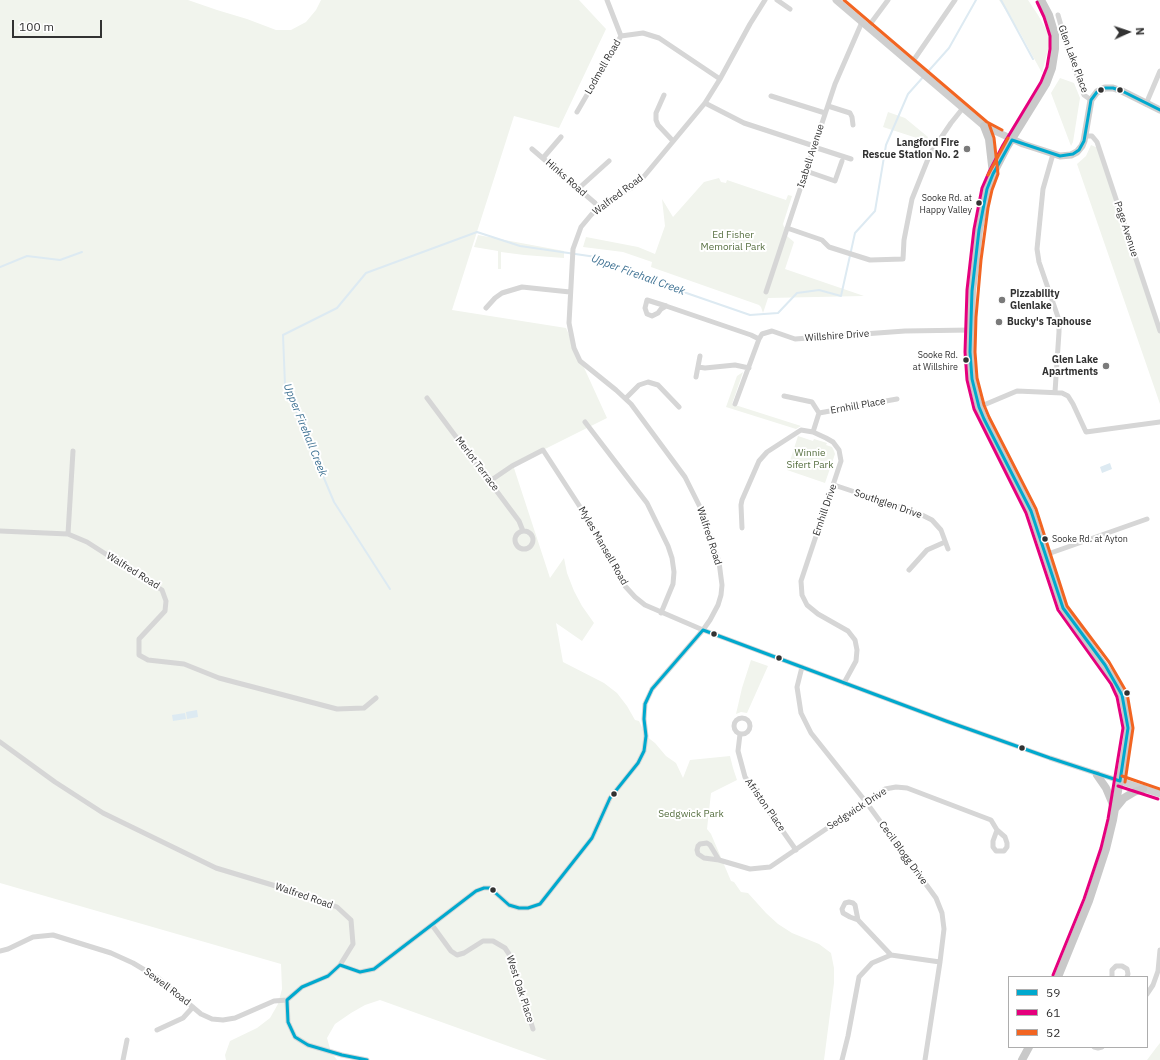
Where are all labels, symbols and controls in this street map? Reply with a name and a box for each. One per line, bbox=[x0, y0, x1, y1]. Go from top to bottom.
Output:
scale bar bbox=[14, 12, 104, 38]
north arrow bbox=[1108, 12, 1148, 52]
text: 100 m bbox=[19, 19, 54, 34]
street label: Glen Lake Place bbox=[1055, 24, 1091, 94]
text: N bbox=[1133, 27, 1147, 36]
street label: Lodmell Road bbox=[582, 37, 624, 97]
unlabelled marker bbox=[1096, 85, 1106, 95]
unlabelled marker bbox=[1115, 85, 1125, 95]
street label: Isabell Avenue bbox=[795, 122, 827, 190]
place label: Langford Fire Rescue Station No. 2 bbox=[862, 137, 959, 160]
marker: Langford Fire Rescue Station No. 2 bbox=[962, 144, 972, 154]
street label: Hinks Road bbox=[543, 157, 589, 199]
street label: Walfred Road bbox=[590, 172, 646, 218]
place label: Sooke Rd. at Happy Valley bbox=[920, 193, 972, 214]
marker: Sooke Rd. at Happy Valley bbox=[974, 198, 984, 208]
street label: Page Avenue bbox=[1111, 200, 1141, 258]
park label: Ed Fisher Memorial Park bbox=[701, 229, 765, 252]
water label: Upper Firehall Creek bbox=[589, 252, 687, 298]
place label: Pizzability Glenlake bbox=[1010, 288, 1059, 312]
marker: Pizzability Glenlake bbox=[997, 295, 1007, 305]
place label: Bucky's Taphouse bbox=[1007, 316, 1091, 328]
marker: Bucky's Taphouse bbox=[994, 317, 1004, 327]
street label: Willshire Drive bbox=[804, 328, 870, 344]
place label: Sooke Rd. at Willshire bbox=[913, 350, 958, 371]
place label: Glen Lake Apartments bbox=[1042, 354, 1098, 378]
marker: Sooke Rd. at Willshire bbox=[961, 355, 971, 365]
marker: Glen Lake Apartments bbox=[1101, 361, 1111, 371]
water label: Upper Firehall Creek bbox=[280, 382, 330, 478]
street label: Ernhill Place bbox=[830, 395, 886, 417]
street label: Merlot Terrace bbox=[453, 434, 501, 494]
park label: Winnie Sifert Park bbox=[787, 447, 833, 470]
street label: Ernhill Drive bbox=[810, 482, 840, 538]
street label: Southglen Drive bbox=[852, 487, 924, 521]
street label: Myles Mansell Road bbox=[576, 505, 630, 587]
street label: Walfred Road bbox=[694, 505, 724, 567]
marker: Sooke Rd. at Ayton bbox=[1040, 534, 1050, 544]
place label: Sooke Rd. at Ayton bbox=[1052, 534, 1128, 544]
street label: Walfred Road bbox=[104, 550, 162, 592]
unlabelled marker bbox=[709, 629, 719, 639]
unlabelled marker bbox=[774, 653, 784, 663]
unlabelled marker bbox=[1122, 688, 1132, 698]
unlabelled marker bbox=[1017, 743, 1027, 753]
street label: Afriston Place bbox=[742, 776, 788, 834]
street label: Sedgwick Drive bbox=[825, 785, 889, 833]
unlabelled marker bbox=[609, 789, 619, 799]
park label: Sedgwick Park bbox=[658, 808, 724, 820]
street label: Cecil Blogg Drive bbox=[876, 819, 930, 887]
street label: Walfred Road bbox=[274, 880, 334, 912]
unlabelled marker bbox=[488, 885, 498, 895]
street label: West Oak Place bbox=[504, 954, 536, 1024]
street label: Sewell Road bbox=[141, 966, 193, 1008]
legend bbox=[1008, 976, 1148, 1048]
text: 59 bbox=[1046, 985, 1060, 1000]
text: 61 bbox=[1046, 1005, 1060, 1020]
text: 52 bbox=[1046, 1025, 1060, 1040]

